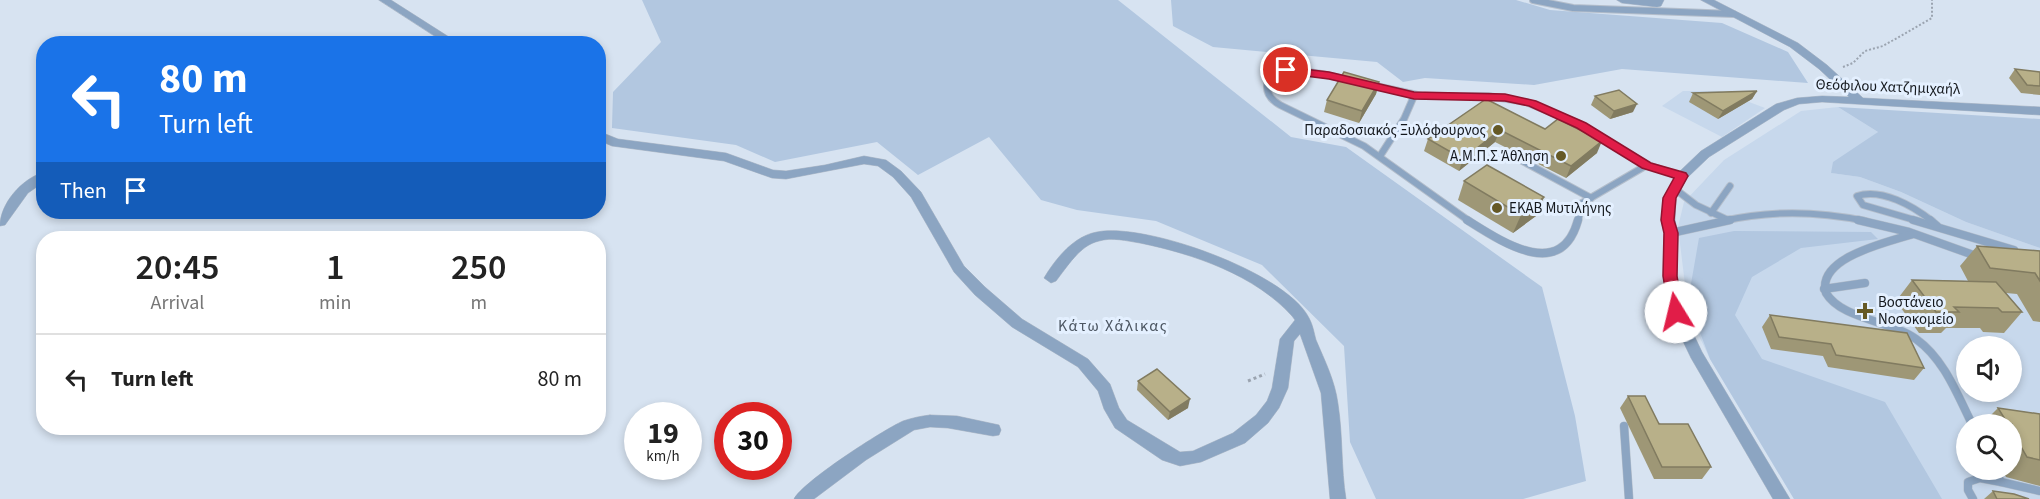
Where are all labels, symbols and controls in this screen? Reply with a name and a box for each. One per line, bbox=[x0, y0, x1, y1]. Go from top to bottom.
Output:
pin bbox=[1260, 44, 1311, 95]
text: 80 m bbox=[159, 49, 248, 109]
icon: arrive bbox=[1269, 53, 1302, 86]
icon: left bbox=[60, 60, 138, 138]
street label: Θεόφιλου Χατζημιχαήλ bbox=[1815, 74, 1961, 100]
text: Turn left bbox=[159, 105, 253, 144]
place label: Παραδοσιακός Ξυλόφουρνος bbox=[1304, 120, 1487, 141]
marker: Παραδοσιακός Ξυλόφουρνος bbox=[1491, 123, 1505, 137]
place label: Α.Μ.Π.Σ Άθληση bbox=[1450, 146, 1549, 167]
marker: Α.Μ.Π.Σ Άθληση bbox=[1554, 149, 1568, 163]
icon: arrive bbox=[119, 174, 152, 207]
text: Then bbox=[60, 175, 107, 207]
place label: ΕΚΑΒ Μυτιλήνης bbox=[1509, 198, 1612, 219]
marker: ΕΚΑΒ Μυτιλήνης bbox=[1490, 201, 1504, 215]
text: 20:45 bbox=[136, 242, 219, 293]
text: 1 bbox=[326, 242, 344, 293]
text: 250 bbox=[451, 242, 506, 293]
position arrow bbox=[1644, 280, 1708, 344]
text: Arrival bbox=[151, 289, 204, 317]
text: min bbox=[319, 289, 351, 317]
text: m bbox=[470, 289, 487, 317]
place label: Βοστάνειο Νοσοκομείο bbox=[1878, 292, 1954, 330]
marker: Βοστάνειο Νοσοκομείο bbox=[1856, 302, 1874, 320]
district label: Κάτω Χάλικας bbox=[1058, 315, 1168, 337]
map controls bbox=[1956, 336, 2022, 480]
button: sound bbox=[1956, 336, 2022, 402]
icon: left bbox=[60, 363, 93, 396]
text: Turn left bbox=[111, 363, 193, 395]
text: 80 m bbox=[537, 363, 582, 395]
speed limit sign: 30 bbox=[714, 402, 792, 480]
text: 19 bbox=[647, 412, 679, 455]
button: search bbox=[1956, 414, 2022, 480]
text: km/h bbox=[646, 446, 680, 467]

